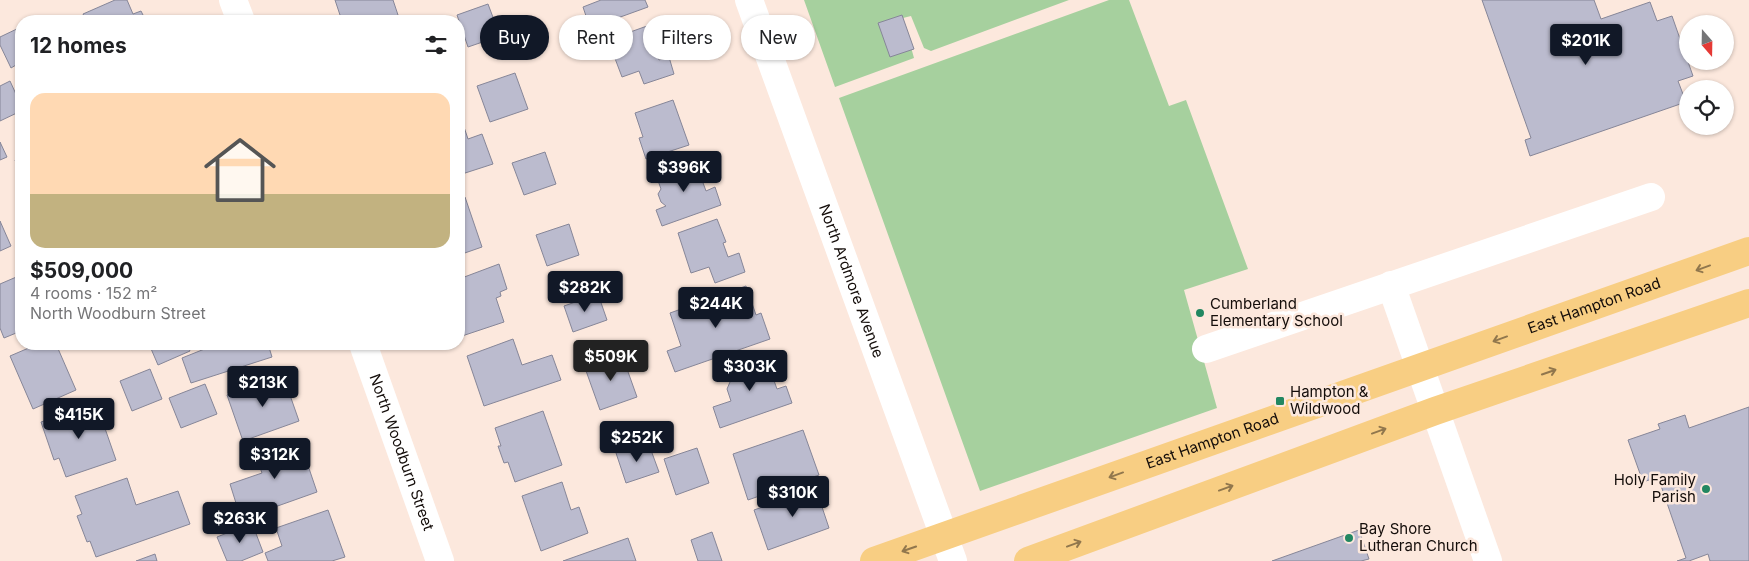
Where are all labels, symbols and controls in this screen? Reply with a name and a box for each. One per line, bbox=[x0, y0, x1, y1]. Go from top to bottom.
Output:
chip: Buy bbox=[480, 15, 549, 60]
chip: Rent bbox=[559, 15, 633, 60]
chip: Filters bbox=[643, 15, 731, 60]
chip: New bbox=[741, 15, 815, 60]
north arrow bbox=[1679, 15, 1734, 70]
map controls bbox=[1679, 15, 1734, 135]
pin: $201K bbox=[1551, 23, 1621, 66]
text: $201K bbox=[1561, 30, 1611, 50]
icon: filters bbox=[422, 31, 450, 59]
text: 12 homes bbox=[30, 33, 127, 58]
button: locate bbox=[1679, 80, 1734, 135]
icon: home bbox=[195, 125, 285, 215]
pin: $396K bbox=[649, 150, 719, 193]
text: $396K bbox=[657, 157, 711, 177]
street label: North Ardmore Avenue bbox=[815, 201, 888, 360]
text: $509,000 bbox=[30, 258, 133, 283]
one-way arrow bbox=[1695, 263, 1711, 273]
pin: $282K bbox=[550, 270, 620, 313]
street label: East Hampton Road bbox=[1525, 273, 1663, 338]
text: $282K bbox=[559, 277, 611, 297]
text: 4 rooms · 152 m² bbox=[30, 283, 157, 303]
pin: $244K bbox=[681, 286, 751, 329]
text: $244K bbox=[689, 293, 743, 313]
place label: Cumberland Elementary School bbox=[1210, 294, 1343, 330]
text: North Woodburn Street bbox=[30, 303, 206, 323]
marker: Cumberland Elementary School bbox=[1194, 307, 1206, 319]
one-way arrow bbox=[1493, 335, 1509, 344]
pin: $509K bbox=[576, 340, 646, 382]
text: $509K bbox=[584, 346, 638, 366]
pin: $303K bbox=[715, 350, 785, 392]
text: $303K bbox=[723, 356, 777, 376]
pin: $213K bbox=[228, 366, 298, 408]
one-way arrow bbox=[1540, 367, 1556, 376]
street label: North Woodburn Street bbox=[365, 371, 438, 533]
text: $213K bbox=[238, 372, 288, 392]
place label: Hampton & Wildwood bbox=[1290, 382, 1369, 418]
marker: Hampton & Wildwood bbox=[1274, 395, 1286, 407]
pin: $415K bbox=[44, 398, 114, 440]
text: $415K bbox=[54, 404, 104, 424]
street label: East Hampton Road bbox=[1143, 408, 1281, 473]
pin: $252K bbox=[602, 420, 672, 463]
one-way arrow bbox=[1370, 426, 1386, 435]
text: $252K bbox=[611, 427, 663, 447]
pin: $312K bbox=[240, 438, 310, 480]
text: $312K bbox=[250, 444, 300, 464]
place label: Holy Family Parish bbox=[1614, 470, 1697, 506]
one-way arrow bbox=[1109, 471, 1125, 481]
pin: $310K bbox=[758, 476, 828, 518]
text: $310K bbox=[768, 482, 818, 502]
one-way arrow bbox=[1218, 483, 1233, 492]
marker: Holy Family Parish bbox=[1700, 483, 1712, 495]
pin: $263K bbox=[205, 502, 275, 544]
text: $263K bbox=[214, 508, 266, 528]
place label: Bay Shore Lutheran Church bbox=[1359, 519, 1478, 555]
marker: Bay Shore Lutheran Church bbox=[1343, 532, 1355, 544]
one-way arrow bbox=[1066, 539, 1081, 548]
one-way arrow bbox=[902, 544, 918, 554]

